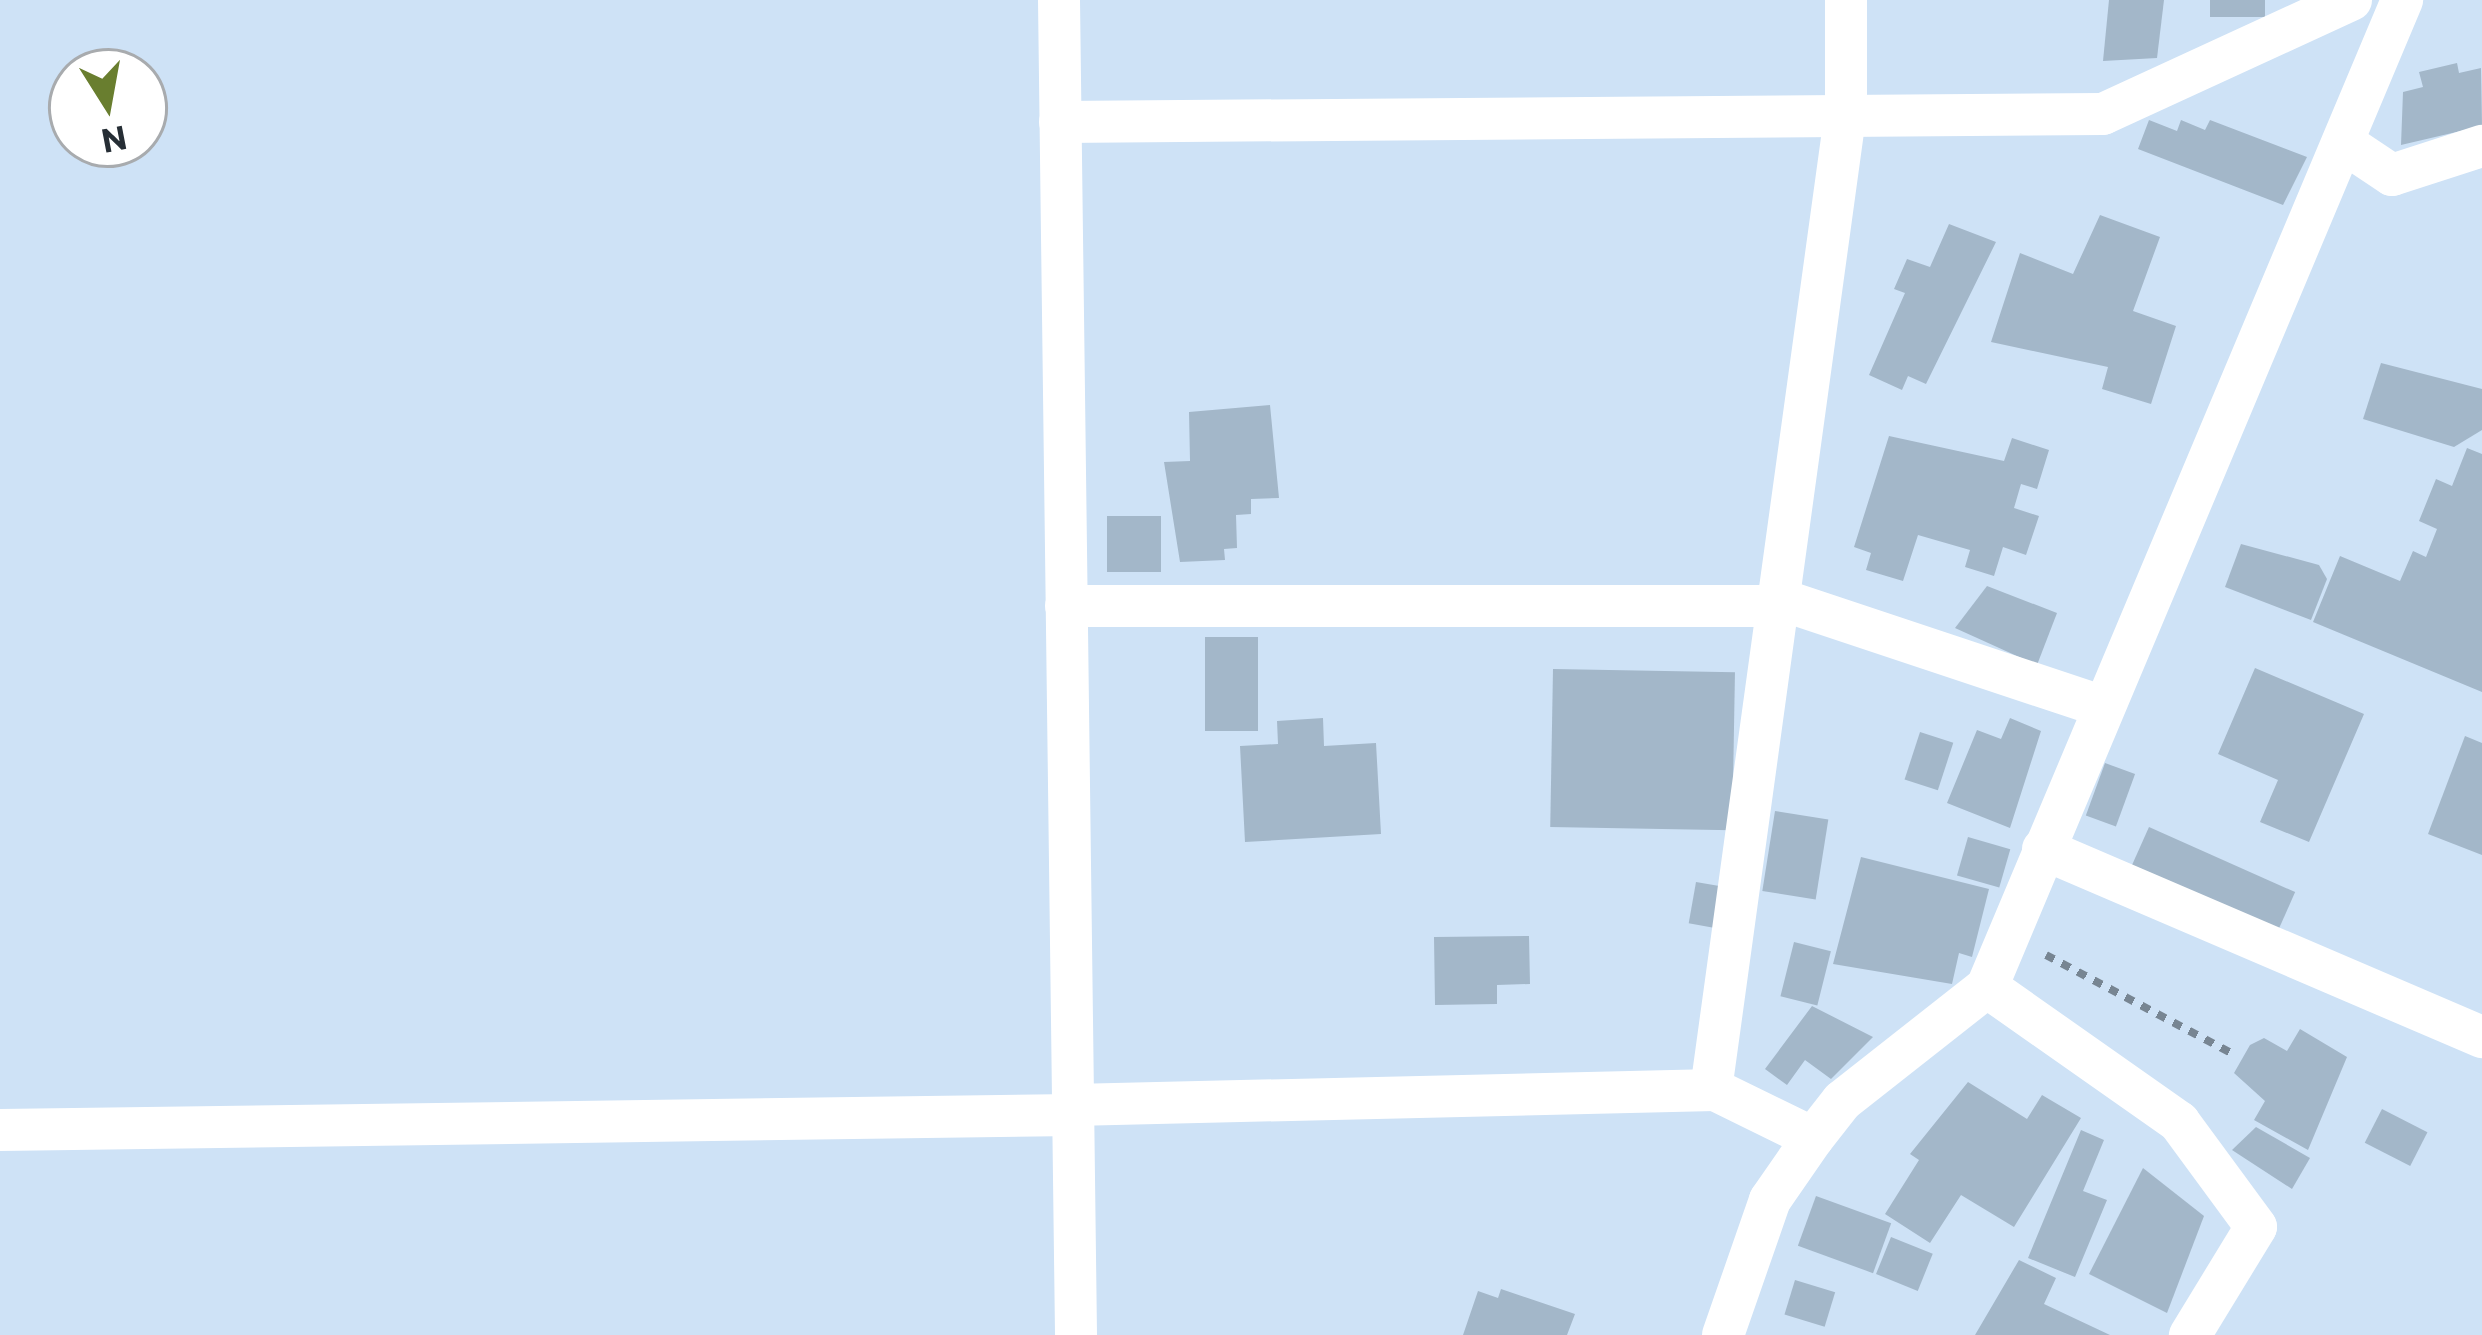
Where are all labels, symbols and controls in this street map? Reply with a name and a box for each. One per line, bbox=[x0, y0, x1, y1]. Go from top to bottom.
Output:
north arrow bbox=[48, 48, 168, 168]
text: N bbox=[98, 118, 130, 163]

